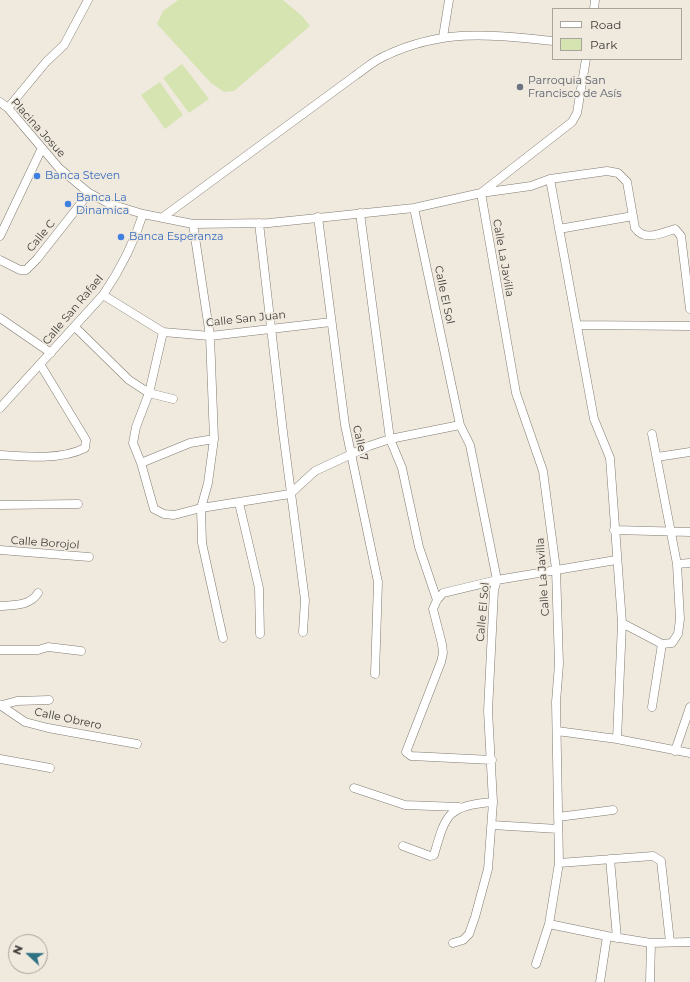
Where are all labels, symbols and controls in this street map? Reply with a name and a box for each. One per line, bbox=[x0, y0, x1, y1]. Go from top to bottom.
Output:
legend bbox=[552, 8, 682, 60]
text: Road bbox=[590, 17, 621, 32]
text: Park bbox=[590, 37, 617, 52]
place label: Parroquia San Francisco de Asís bbox=[528, 74, 622, 100]
marker: Parroquia San Francisco de Asís bbox=[515, 82, 525, 92]
street label: Placina Josue bbox=[8, 96, 68, 160]
place label: Banca Steven bbox=[45, 169, 120, 183]
marker: Banca Steven bbox=[32, 171, 42, 181]
place label: Banca La Dinamica bbox=[76, 191, 129, 217]
marker: Banca La Dinamica bbox=[63, 199, 73, 209]
street label: Calle C bbox=[24, 217, 58, 255]
street label: Calle La Javilla bbox=[490, 218, 516, 298]
place label: Banca Esperanza bbox=[129, 230, 224, 244]
marker: Banca Esperanza bbox=[116, 232, 126, 242]
street label: Calle El Sol bbox=[431, 265, 457, 325]
street label: Calle San Rafael bbox=[40, 272, 106, 348]
street label: Calle San Juan bbox=[206, 308, 286, 330]
street label: Calle 7 bbox=[350, 424, 370, 462]
street label: Calle Borojol bbox=[10, 534, 80, 552]
street label: Calle La Javilla bbox=[534, 537, 552, 617]
street label: Calle El Sol bbox=[474, 582, 492, 642]
street label: Calle Obrero bbox=[33, 705, 103, 733]
north arrow bbox=[8, 934, 48, 974]
text: N bbox=[10, 943, 26, 957]

